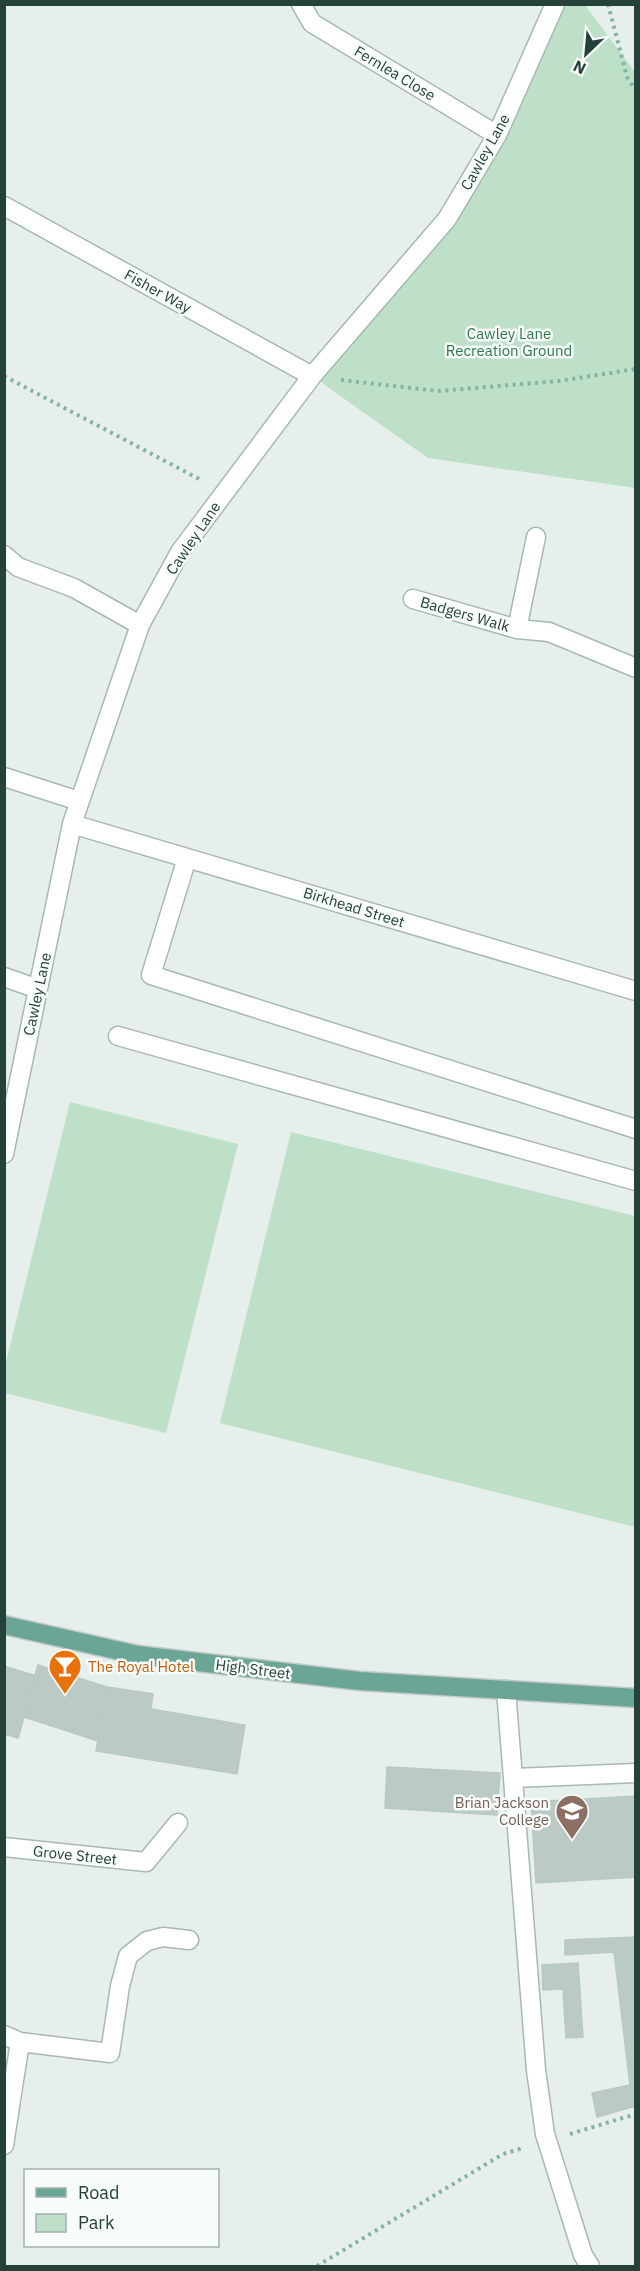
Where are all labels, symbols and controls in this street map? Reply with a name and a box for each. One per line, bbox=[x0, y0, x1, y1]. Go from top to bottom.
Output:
north arrow bbox=[556, 24, 616, 84]
street label: Fernlea Close bbox=[351, 41, 439, 105]
text: N bbox=[570, 56, 589, 79]
street label: Cawley Lane bbox=[456, 111, 514, 193]
street label: Fisher Way bbox=[121, 265, 195, 317]
park label: Cawley Lane Recreation Ground bbox=[446, 324, 572, 360]
street label: Cawley Lane bbox=[162, 498, 224, 578]
street label: Badgers Walk bbox=[418, 592, 512, 636]
street label: Birkhead Street bbox=[301, 883, 407, 931]
street label: Cawley Lane bbox=[19, 951, 55, 1037]
bar icon: The Royal Hotel bbox=[47, 1648, 83, 1695]
street label: High Street bbox=[214, 1655, 292, 1683]
place label: The Royal Hotel bbox=[88, 1657, 194, 1676]
place label: Brian Jackson College bbox=[455, 1793, 549, 1829]
school or university icon: Brian Jackson College bbox=[554, 1793, 590, 1840]
street label: Grove Street bbox=[32, 1841, 118, 1869]
legend bbox=[24, 2169, 219, 2247]
text: Road bbox=[78, 2181, 119, 2204]
text: Park bbox=[78, 2211, 115, 2234]

